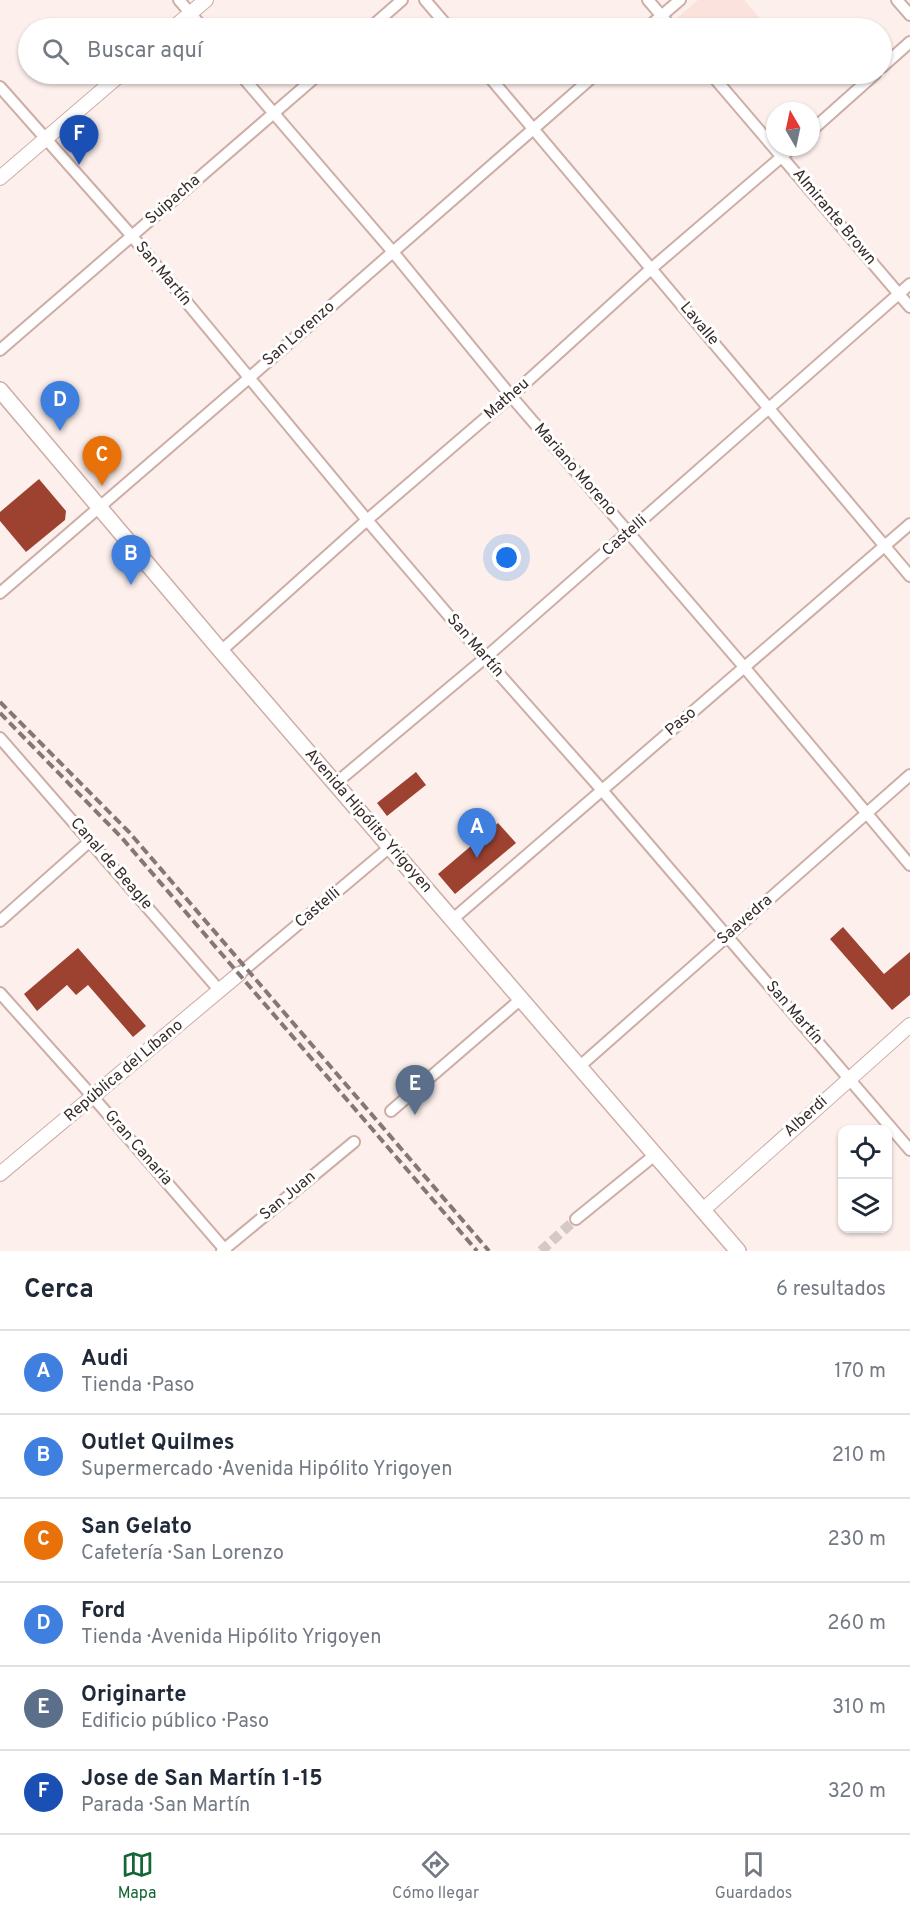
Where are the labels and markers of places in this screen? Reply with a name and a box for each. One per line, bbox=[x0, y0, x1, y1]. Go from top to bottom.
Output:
pin: F bbox=[60, 116, 98, 165]
pin: D bbox=[40, 382, 80, 431]
pin: C bbox=[82, 436, 122, 486]
pin: B bbox=[112, 536, 150, 585]
pin: A bbox=[458, 808, 496, 858]
pin: E bbox=[396, 1066, 434, 1115]

